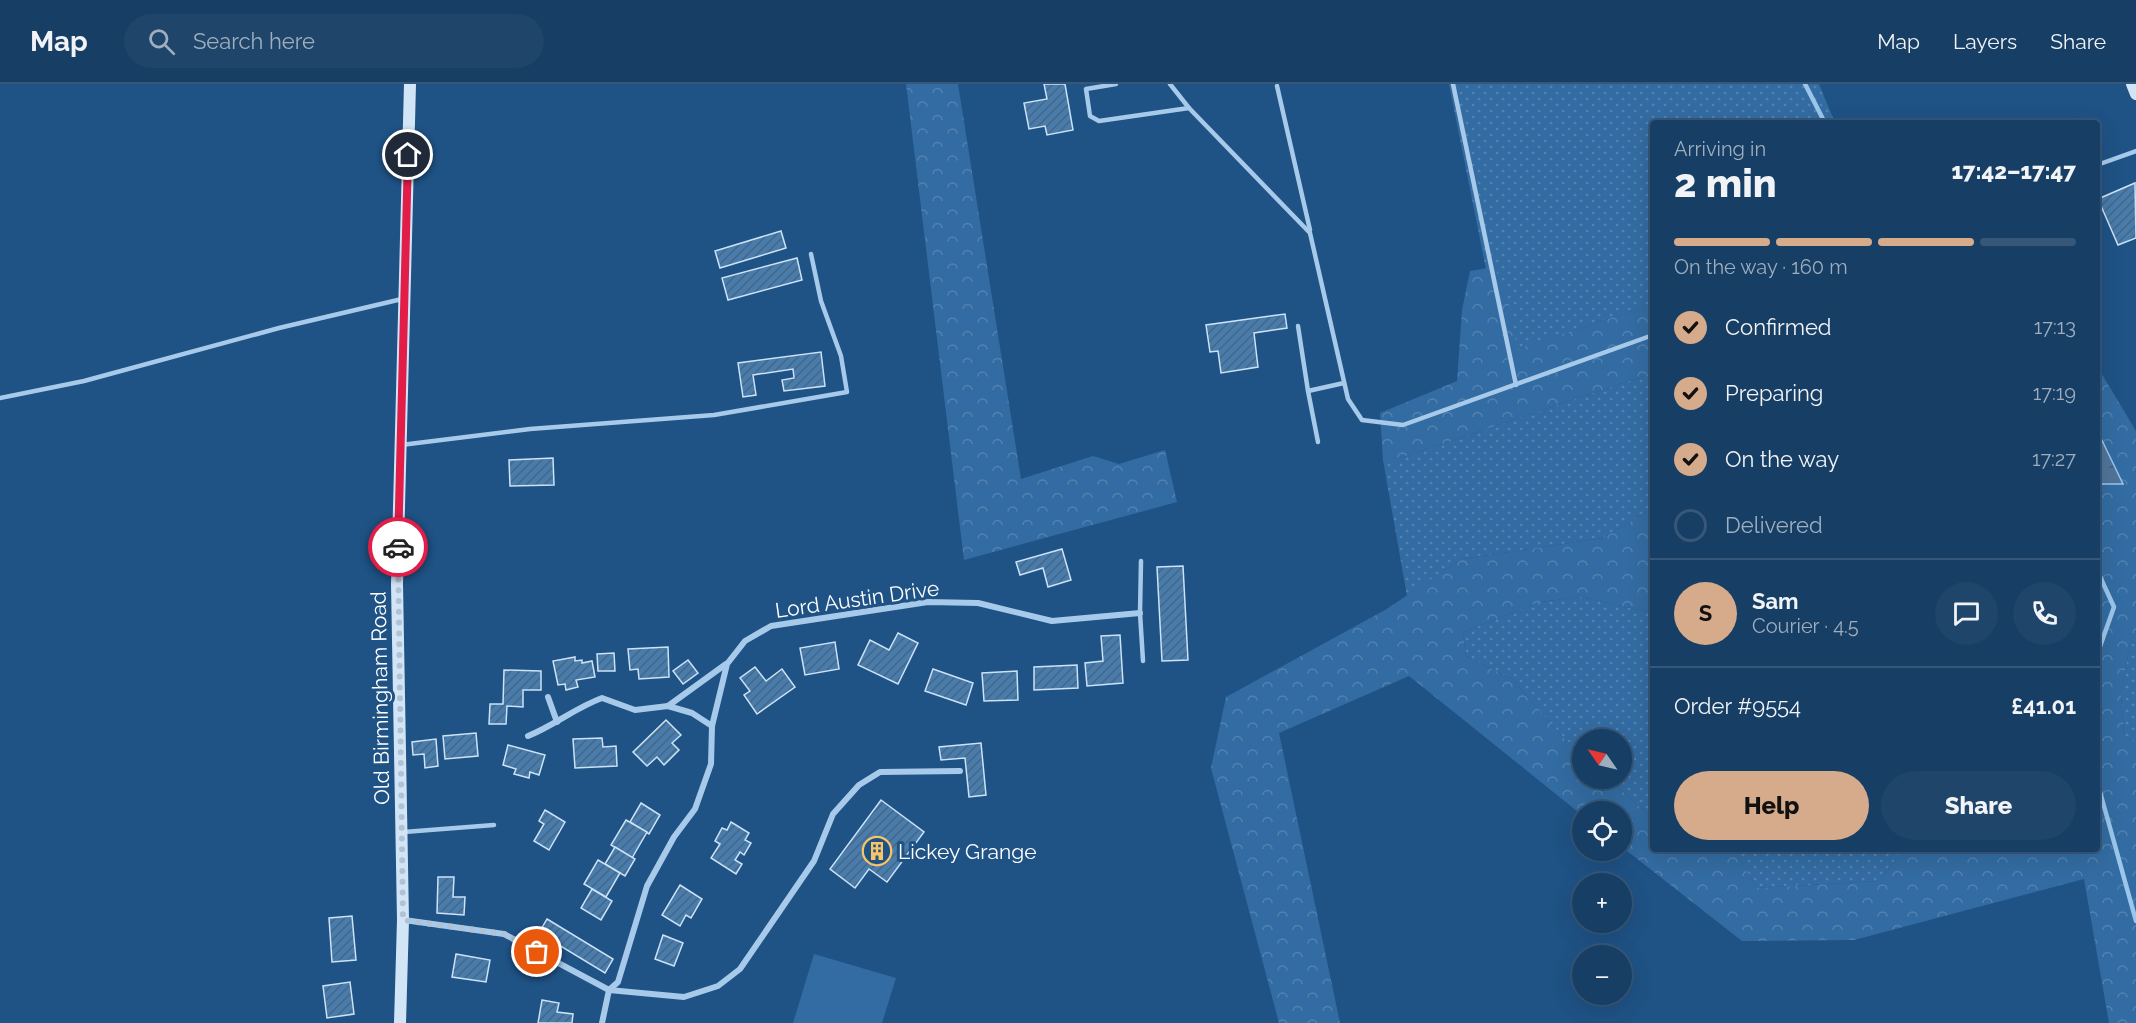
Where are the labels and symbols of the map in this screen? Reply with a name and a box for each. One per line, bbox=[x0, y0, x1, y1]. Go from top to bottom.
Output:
pin bbox=[382, 129, 433, 180]
courier bbox=[368, 517, 428, 577]
street label: Lord Austin Drive bbox=[773, 575, 941, 623]
street label: Old Birmingham Road bbox=[366, 591, 394, 805]
north arrow bbox=[1572, 729, 1632, 789]
building icon: Lickey Grange bbox=[861, 835, 893, 867]
place label: Lickey Grange bbox=[898, 839, 1036, 864]
pin bbox=[511, 926, 562, 977]

